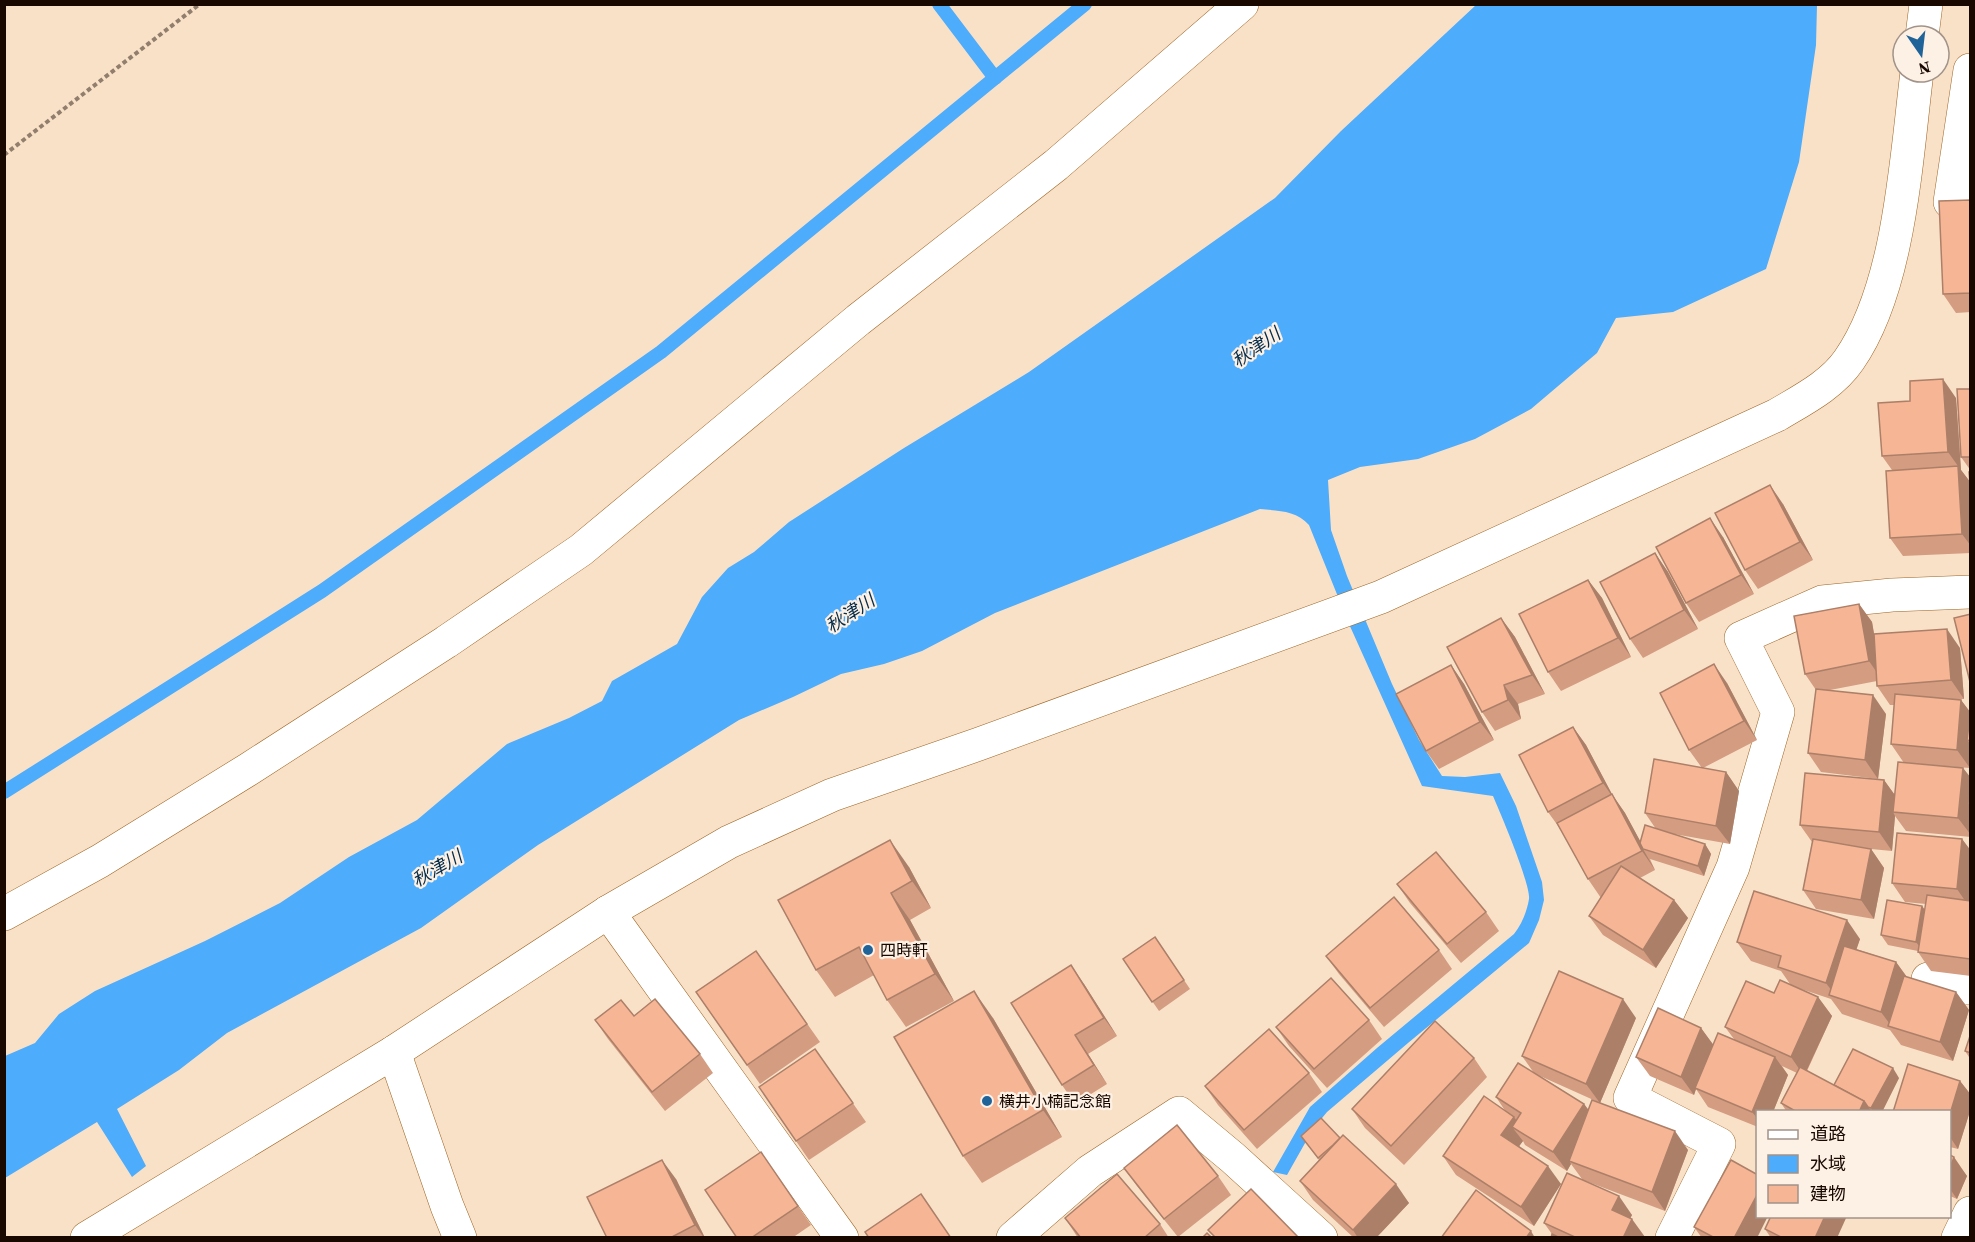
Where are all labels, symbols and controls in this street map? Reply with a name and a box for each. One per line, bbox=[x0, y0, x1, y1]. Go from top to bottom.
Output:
north arrow bbox=[1891, 24, 1951, 84]
text: N bbox=[1916, 56, 1933, 81]
water label: 秋津川 bbox=[1227, 320, 1287, 373]
water label: 秋津川 bbox=[821, 587, 881, 638]
water label: 秋津川 bbox=[407, 843, 468, 892]
place label: 四時軒 bbox=[880, 939, 928, 961]
marker: 四時軒 bbox=[861, 943, 875, 957]
place label: 横井小楠記念館 bbox=[999, 1090, 1111, 1112]
marker: 横井小楠記念館 bbox=[980, 1094, 994, 1108]
legend bbox=[1756, 1110, 1951, 1218]
text: 道路 bbox=[1810, 1121, 1846, 1146]
text: 水域 bbox=[1810, 1151, 1846, 1176]
text: 建物 bbox=[1810, 1181, 1846, 1206]

